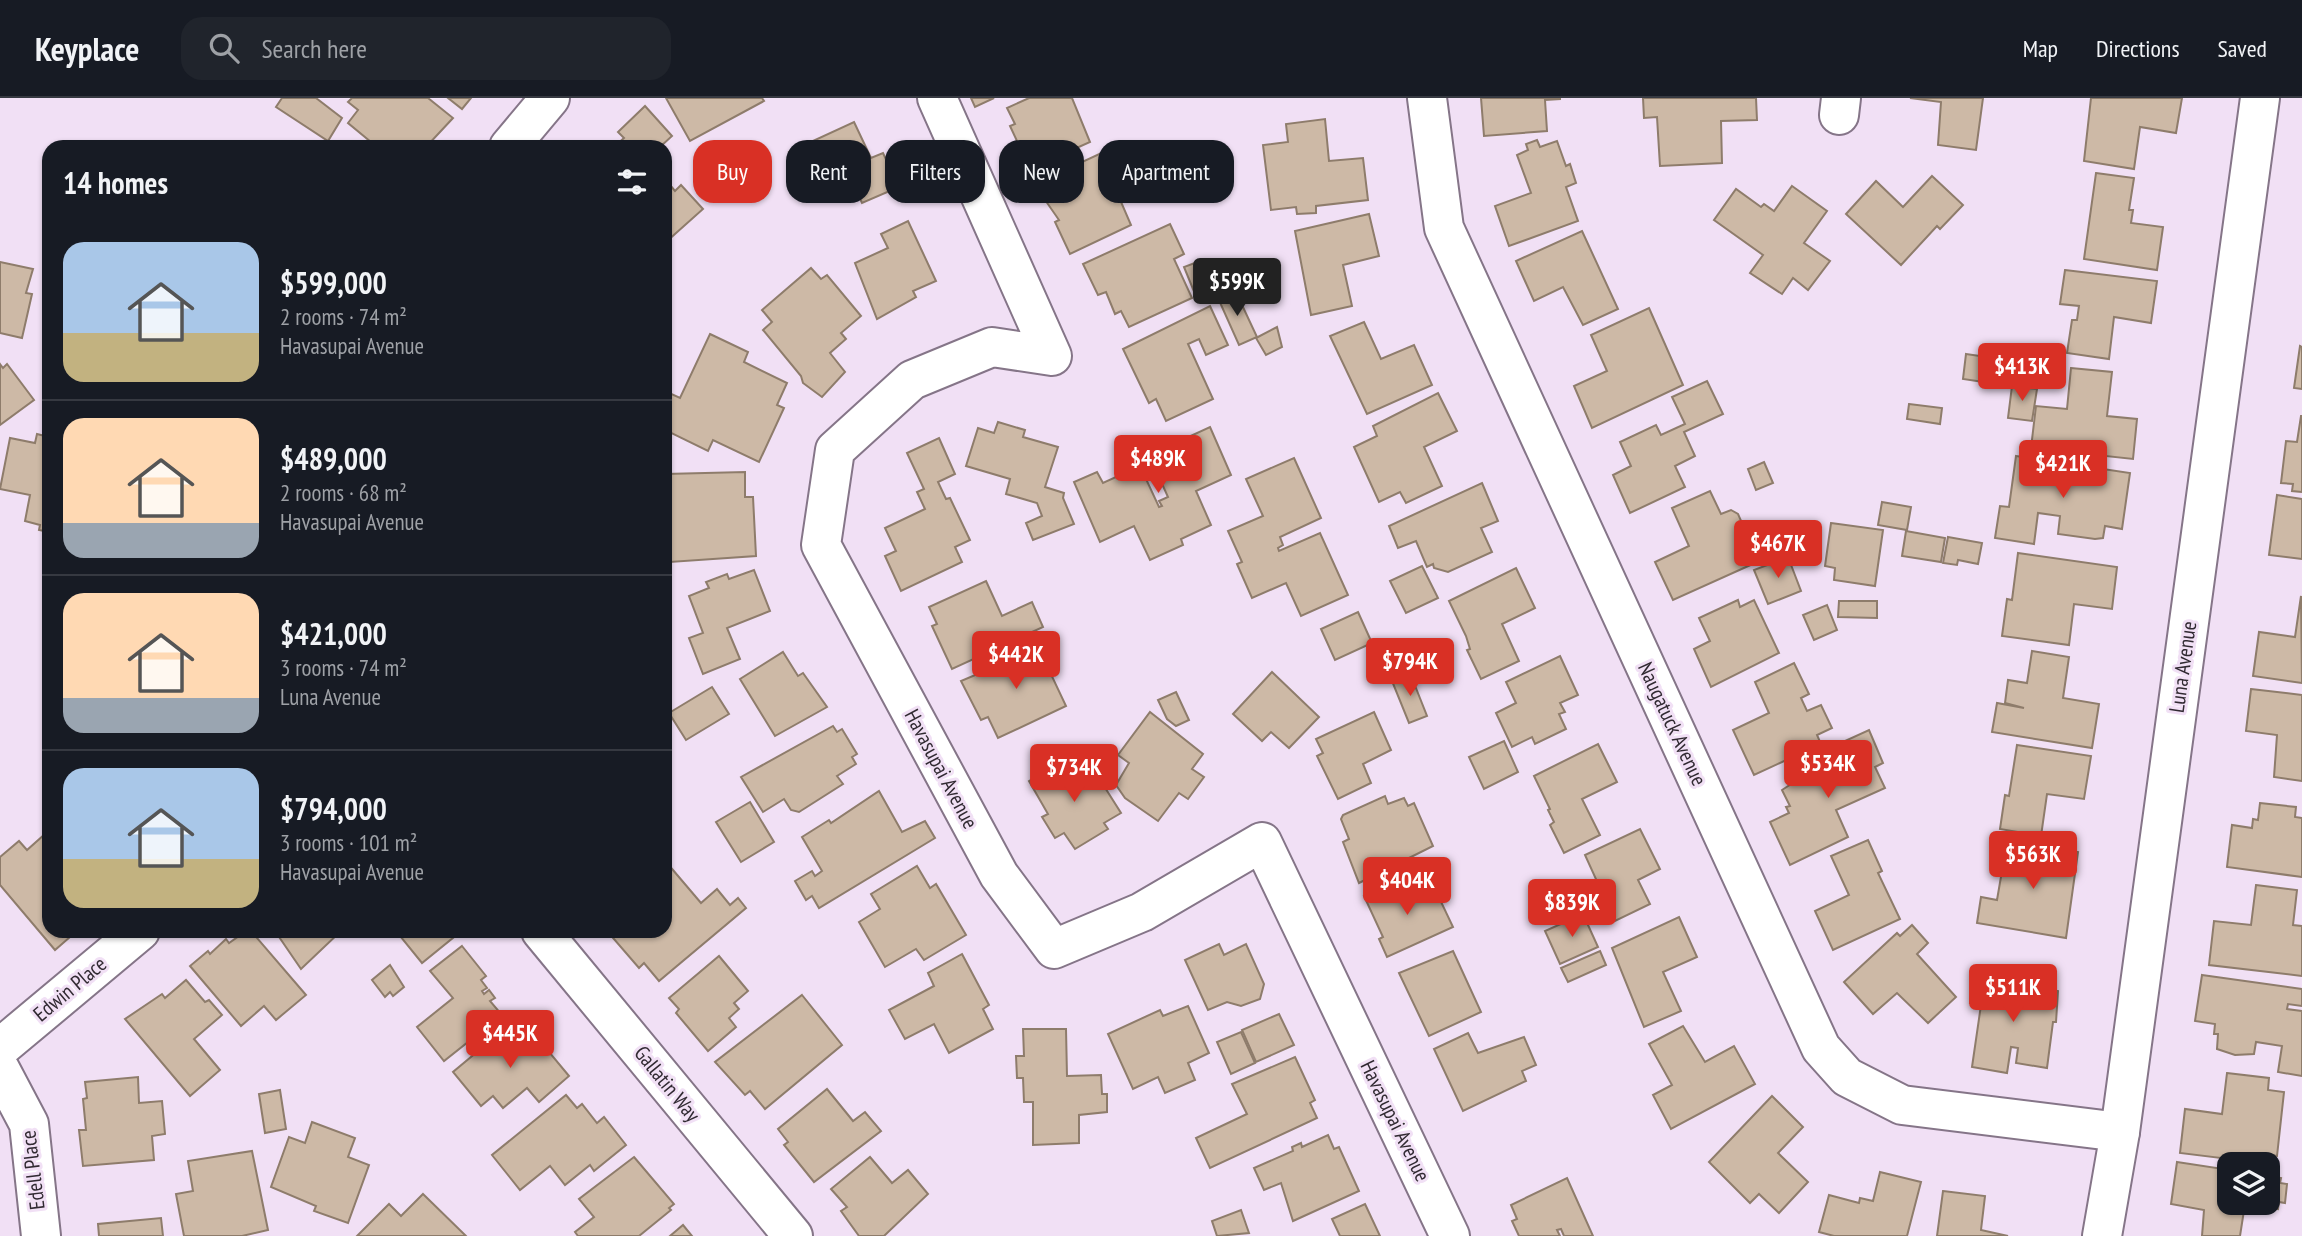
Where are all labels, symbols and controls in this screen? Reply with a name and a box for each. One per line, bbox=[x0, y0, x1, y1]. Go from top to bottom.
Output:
search box bbox=[181, 17, 671, 80]
text: Keyplace bbox=[35, 27, 139, 70]
icon: search bbox=[205, 29, 243, 67]
text: Search here bbox=[261, 32, 367, 65]
text: Map bbox=[2023, 33, 2058, 64]
text: Directions bbox=[2096, 33, 2180, 64]
text: Saved bbox=[2218, 33, 2267, 64]
chip: Buy bbox=[693, 140, 772, 203]
chip: Rent bbox=[786, 140, 871, 203]
chip: Filters bbox=[885, 140, 985, 203]
chip: New bbox=[999, 140, 1084, 203]
chip: Apartment bbox=[1098, 140, 1234, 203]
text: 14 homes bbox=[63, 163, 168, 202]
icon: filters bbox=[613, 163, 651, 201]
pin: $599K bbox=[1188, 258, 1286, 318]
text: $599,000 bbox=[280, 263, 387, 302]
text: $599K bbox=[1209, 266, 1265, 295]
icon: home bbox=[119, 270, 203, 354]
text: 2 rooms · 74 m² bbox=[280, 302, 407, 331]
text: Havasupai Avenue bbox=[280, 331, 424, 360]
pin: $413K bbox=[1973, 344, 2071, 403]
text: $413K bbox=[1994, 351, 2050, 380]
pin: $489K bbox=[1109, 436, 1207, 495]
text: $489,000 bbox=[280, 439, 387, 478]
pin: $421K bbox=[2014, 440, 2112, 500]
text: $489K bbox=[1130, 443, 1186, 472]
icon: home bbox=[119, 446, 203, 530]
text: $421K bbox=[2035, 448, 2091, 477]
text: 2 rooms · 68 m² bbox=[280, 478, 407, 507]
text: Havasupai Avenue bbox=[280, 507, 424, 536]
pin: $467K bbox=[1729, 520, 1827, 580]
text: $467K bbox=[1750, 528, 1806, 557]
text: $421,000 bbox=[280, 614, 387, 653]
street label: Luna Avenue bbox=[2163, 619, 2202, 714]
icon: home bbox=[119, 621, 203, 705]
pin: $442K bbox=[967, 632, 1065, 691]
pin: $794K bbox=[1361, 638, 1459, 698]
text: $442K bbox=[988, 639, 1044, 668]
text: $794K bbox=[1382, 646, 1438, 675]
text: 3 rooms · 74 m² bbox=[280, 653, 407, 682]
street label: Naugatuck Avenue bbox=[1632, 658, 1713, 790]
text: Luna Avenue bbox=[280, 682, 381, 711]
street label: Havasupai Avenue bbox=[899, 704, 984, 833]
pin: $534K bbox=[1779, 740, 1877, 800]
pin: $734K bbox=[1025, 744, 1123, 804]
text: $534K bbox=[1800, 748, 1856, 777]
text: $734K bbox=[1046, 752, 1102, 781]
text: $794,000 bbox=[280, 789, 387, 828]
icon: home bbox=[119, 796, 203, 880]
text: 3 rooms · 101 m² bbox=[280, 828, 417, 857]
pin: $563K bbox=[1984, 832, 2082, 891]
text: $563K bbox=[2005, 839, 2061, 868]
text: Havasupai Avenue bbox=[280, 857, 424, 886]
pin: $404K bbox=[1358, 858, 1456, 917]
text: $404K bbox=[1379, 865, 1435, 894]
pin: $839K bbox=[1523, 880, 1621, 939]
text: $839K bbox=[1544, 887, 1600, 916]
street label: Edwin Place bbox=[28, 950, 112, 1027]
pin: $511K bbox=[1964, 964, 2062, 1024]
text: $511K bbox=[1985, 972, 2041, 1001]
pin: $445K bbox=[461, 1010, 559, 1070]
text: $445K bbox=[482, 1018, 538, 1047]
street label: Gallatin Way bbox=[628, 1040, 706, 1127]
street label: Havasupai Avenue bbox=[1354, 1056, 1436, 1186]
street label: Edell Place bbox=[14, 1129, 51, 1211]
map controls bbox=[2217, 1152, 2280, 1215]
button: layers bbox=[2217, 1152, 2280, 1215]

